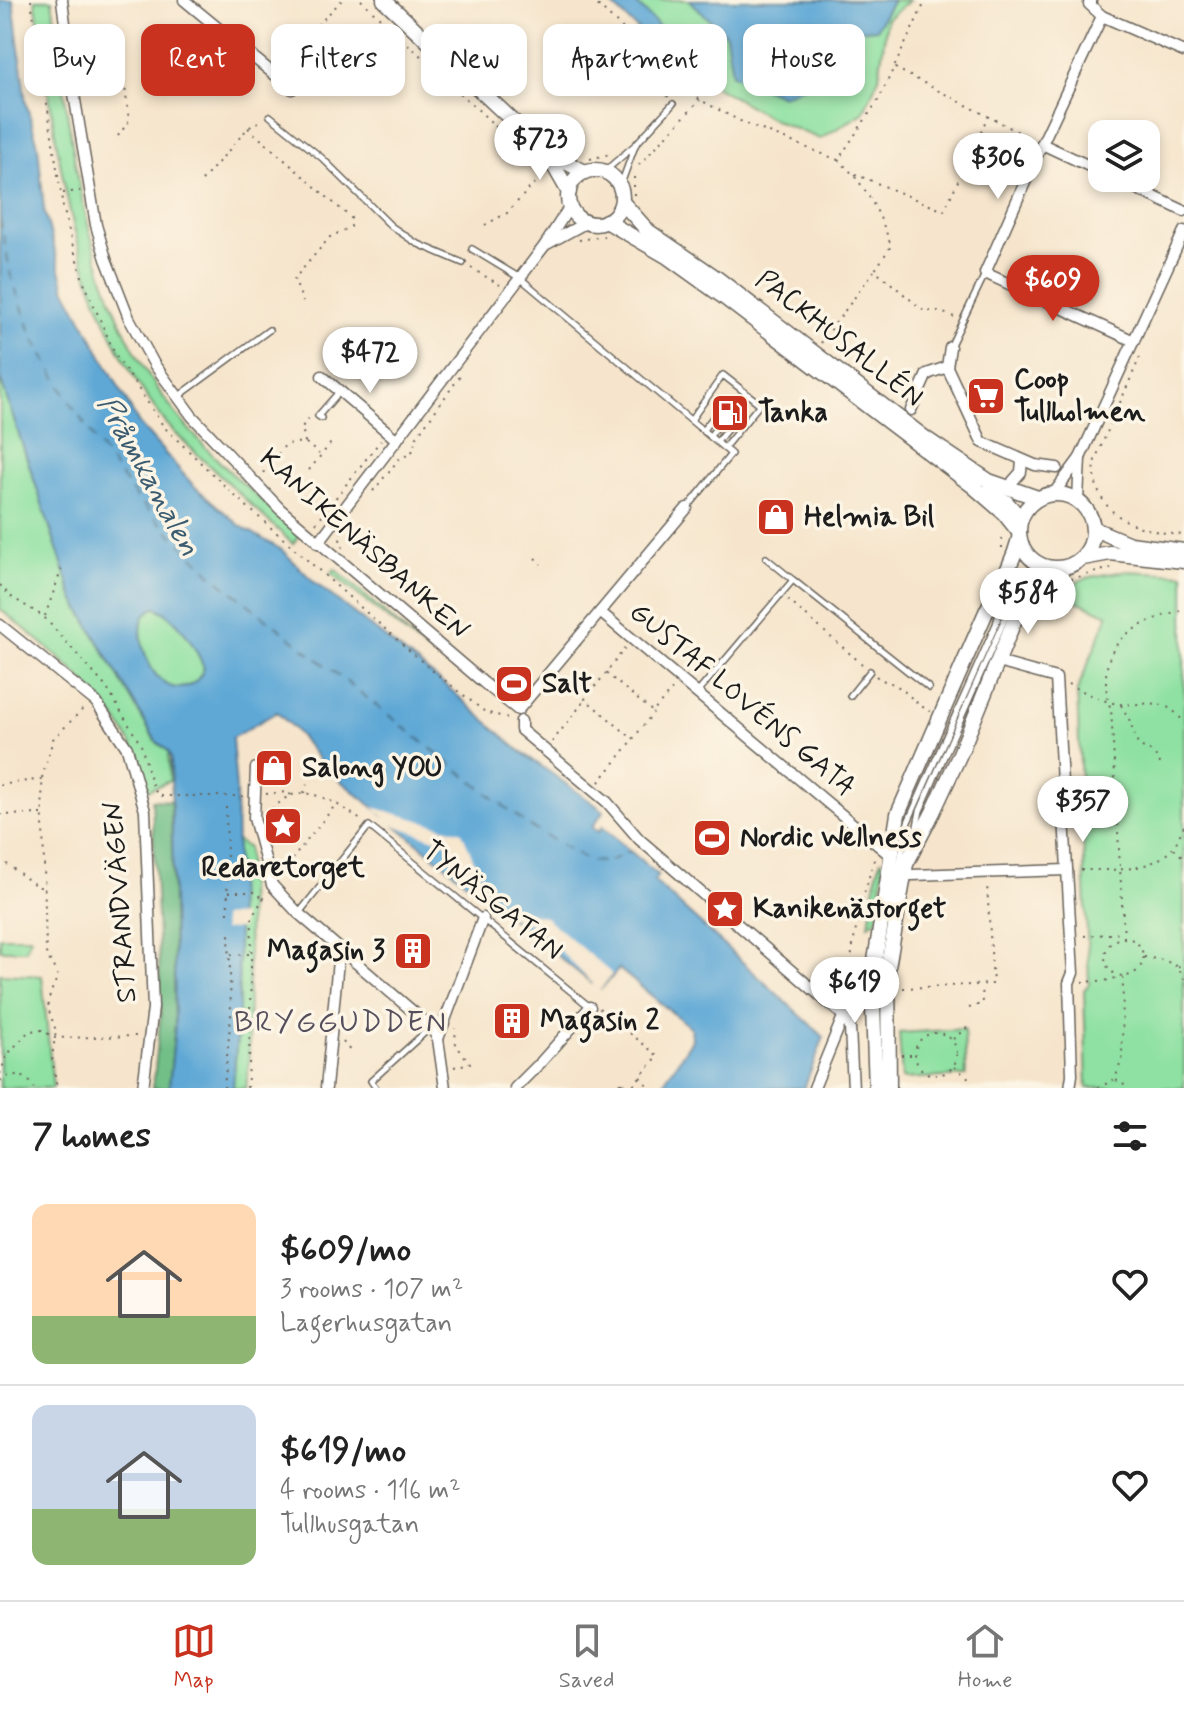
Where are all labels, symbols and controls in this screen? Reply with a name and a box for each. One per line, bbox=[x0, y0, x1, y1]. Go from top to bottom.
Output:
chip: Buy bbox=[24, 24, 125, 96]
chip: Rent bbox=[141, 24, 255, 96]
chip: Filters bbox=[271, 24, 405, 96]
chip: New bbox=[421, 24, 527, 96]
chip: Apartment bbox=[543, 24, 727, 96]
chip: House bbox=[743, 24, 865, 96]
pin: $723 bbox=[493, 114, 587, 182]
map controls bbox=[1088, 120, 1160, 192]
button: layers bbox=[1088, 120, 1160, 192]
text: $723 bbox=[512, 123, 568, 157]
pin: $306 bbox=[951, 133, 1045, 201]
text: $306 bbox=[971, 142, 1025, 176]
pin: $609 bbox=[1006, 255, 1100, 323]
street label: PACKHUSALLÉN bbox=[748, 260, 932, 416]
text: $609 bbox=[1024, 264, 1082, 298]
pin: $472 bbox=[323, 327, 417, 395]
text: $472 bbox=[340, 336, 400, 370]
place label: Coop Tullholmen bbox=[1014, 362, 1146, 431]
supermarket icon: Coop Tullholmen bbox=[965, 375, 1007, 417]
water label: Pråmkanalen bbox=[88, 389, 208, 563]
fuel station icon: Tanka bbox=[709, 392, 751, 434]
place label: Tanka bbox=[758, 395, 828, 432]
street label: KANIKENÄSBANKEN bbox=[251, 441, 477, 649]
shop icon: Helmia Bil bbox=[755, 496, 797, 538]
place label: Helmia Bil bbox=[804, 499, 935, 536]
pin: $584 bbox=[981, 568, 1075, 636]
text: $584 bbox=[998, 577, 1058, 611]
street label: GUSTAF LOVÉNS GATA bbox=[621, 593, 864, 806]
sports icon: Salt bbox=[493, 663, 535, 705]
place label: Salt bbox=[542, 666, 592, 703]
shop icon: Salong YOU bbox=[253, 747, 295, 789]
place label: Salong YOU bbox=[302, 750, 443, 788]
pin: $357 bbox=[1036, 776, 1130, 844]
text: $357 bbox=[1055, 785, 1111, 819]
street label: STRANDVÄGEN bbox=[96, 800, 146, 1004]
place icon: Redaretorget bbox=[262, 805, 304, 847]
sports icon: Nordic Wellness bbox=[691, 817, 733, 859]
place label: Nordic Wellness bbox=[740, 820, 922, 857]
street label: TYNÄSGATAN bbox=[414, 833, 570, 969]
place label: Redaretorget bbox=[201, 850, 365, 890]
place icon: Kanikenästorget bbox=[704, 888, 746, 930]
place label: Kanikenästorget bbox=[753, 891, 946, 931]
building icon: Magasin 3 bbox=[392, 930, 434, 972]
place label: Magasin 3 bbox=[267, 933, 385, 973]
pin: $619 bbox=[808, 957, 902, 1025]
text: $619 bbox=[828, 966, 882, 1000]
building icon: Magasin 2 bbox=[491, 1000, 533, 1042]
district label: BRYGGUDDEN bbox=[234, 1003, 448, 1042]
place label: Magasin 2 bbox=[540, 1003, 659, 1043]
text: 7 homes bbox=[32, 1114, 151, 1159]
icon: filters bbox=[1108, 1114, 1152, 1158]
text: $609/mo bbox=[280, 1228, 411, 1273]
icon: home bbox=[96, 1236, 192, 1332]
icon: heart bbox=[1108, 1262, 1152, 1306]
text: 3 rooms · 107 m² bbox=[280, 1273, 463, 1307]
text: Lagerhusgatan bbox=[280, 1307, 452, 1341]
text: $619/mo bbox=[280, 1429, 406, 1474]
icon: home bbox=[96, 1437, 192, 1533]
icon: heart bbox=[1108, 1463, 1152, 1507]
text: 4 rooms · 116 m² bbox=[280, 1474, 461, 1508]
text: Tullhusgatan bbox=[280, 1508, 419, 1542]
tab: Map bbox=[172, 1619, 216, 1695]
tab: Saved bbox=[559, 1619, 614, 1695]
tab: Home bbox=[958, 1619, 1012, 1695]

